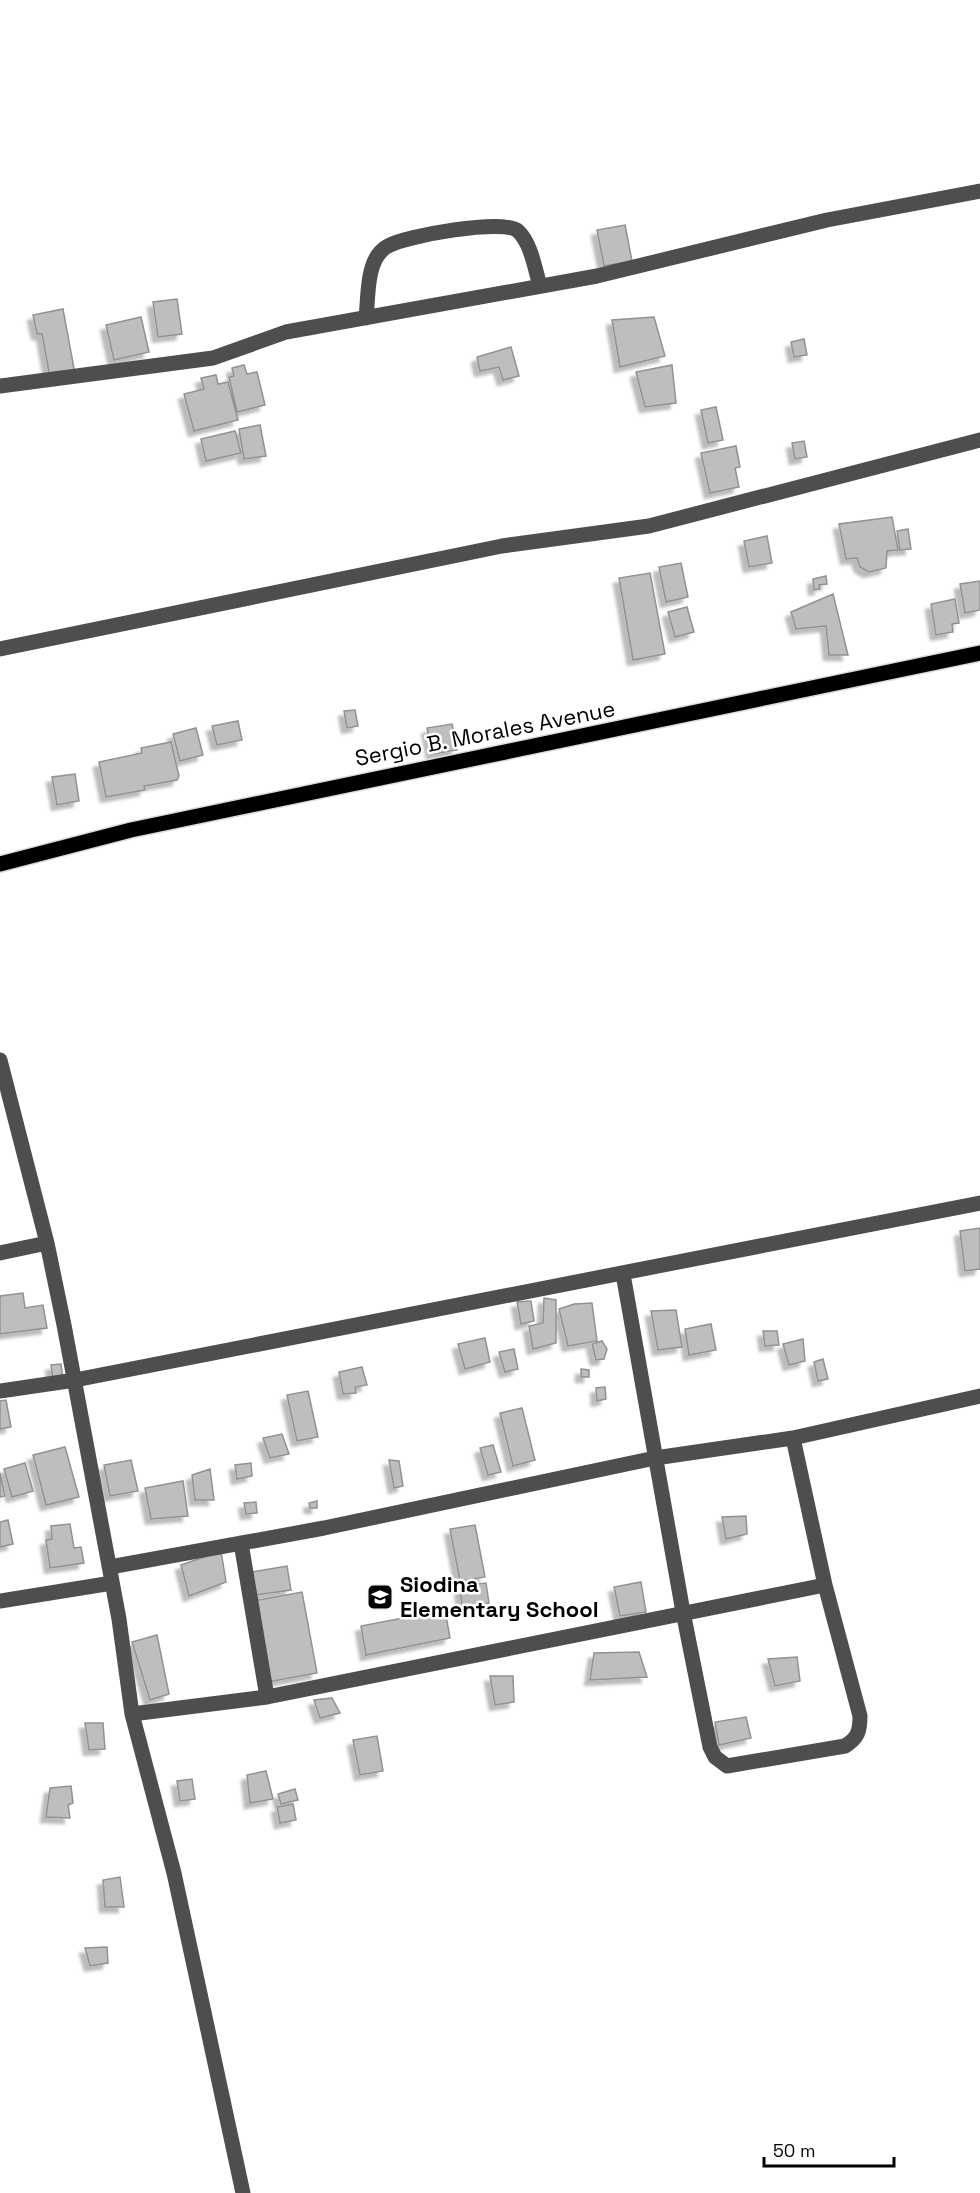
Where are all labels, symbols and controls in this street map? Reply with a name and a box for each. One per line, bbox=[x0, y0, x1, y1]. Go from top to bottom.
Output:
street label: Sergio B. Morales Avenue bbox=[353, 694, 617, 772]
place label: Siodina Elementary School bbox=[400, 1570, 599, 1623]
school or university icon: Siodina Elementary School bbox=[365, 1582, 395, 1612]
scale bar bbox=[764, 2130, 894, 2168]
text: 50 m bbox=[773, 2139, 815, 2162]

